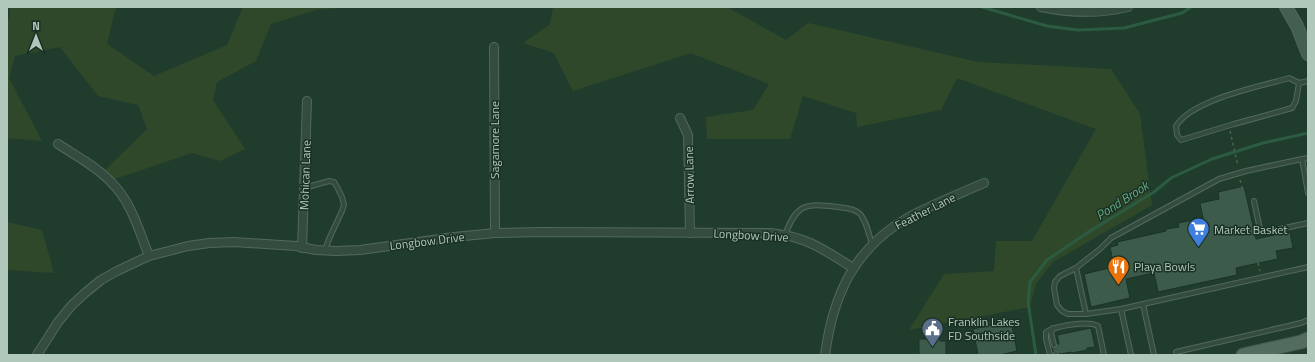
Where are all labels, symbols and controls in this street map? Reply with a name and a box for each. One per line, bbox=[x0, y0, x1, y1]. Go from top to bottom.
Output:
north arrow bbox=[16, 16, 56, 56]
text: N bbox=[32, 18, 40, 34]
street label: Sagamore Lane bbox=[485, 101, 504, 179]
street label: Mohican Lane bbox=[294, 140, 316, 210]
street label: Arrow Lane bbox=[679, 146, 699, 204]
water label: Pond Brook bbox=[1092, 174, 1154, 225]
street label: Feather Lane bbox=[891, 188, 959, 234]
supermarket icon: Market Basket bbox=[1185, 216, 1211, 249]
place label: Market Basket bbox=[1214, 220, 1288, 239]
street label: Longbow Drive bbox=[713, 224, 789, 246]
street label: Longbow Drive bbox=[388, 227, 466, 255]
restaurant icon: Playa Bowls bbox=[1105, 253, 1131, 286]
place label: Playa Bowls bbox=[1134, 257, 1196, 276]
place label: Franklin Lakes FD Southside bbox=[948, 312, 1020, 345]
public building icon: Franklin Lakes FD Southside bbox=[920, 315, 946, 348]

